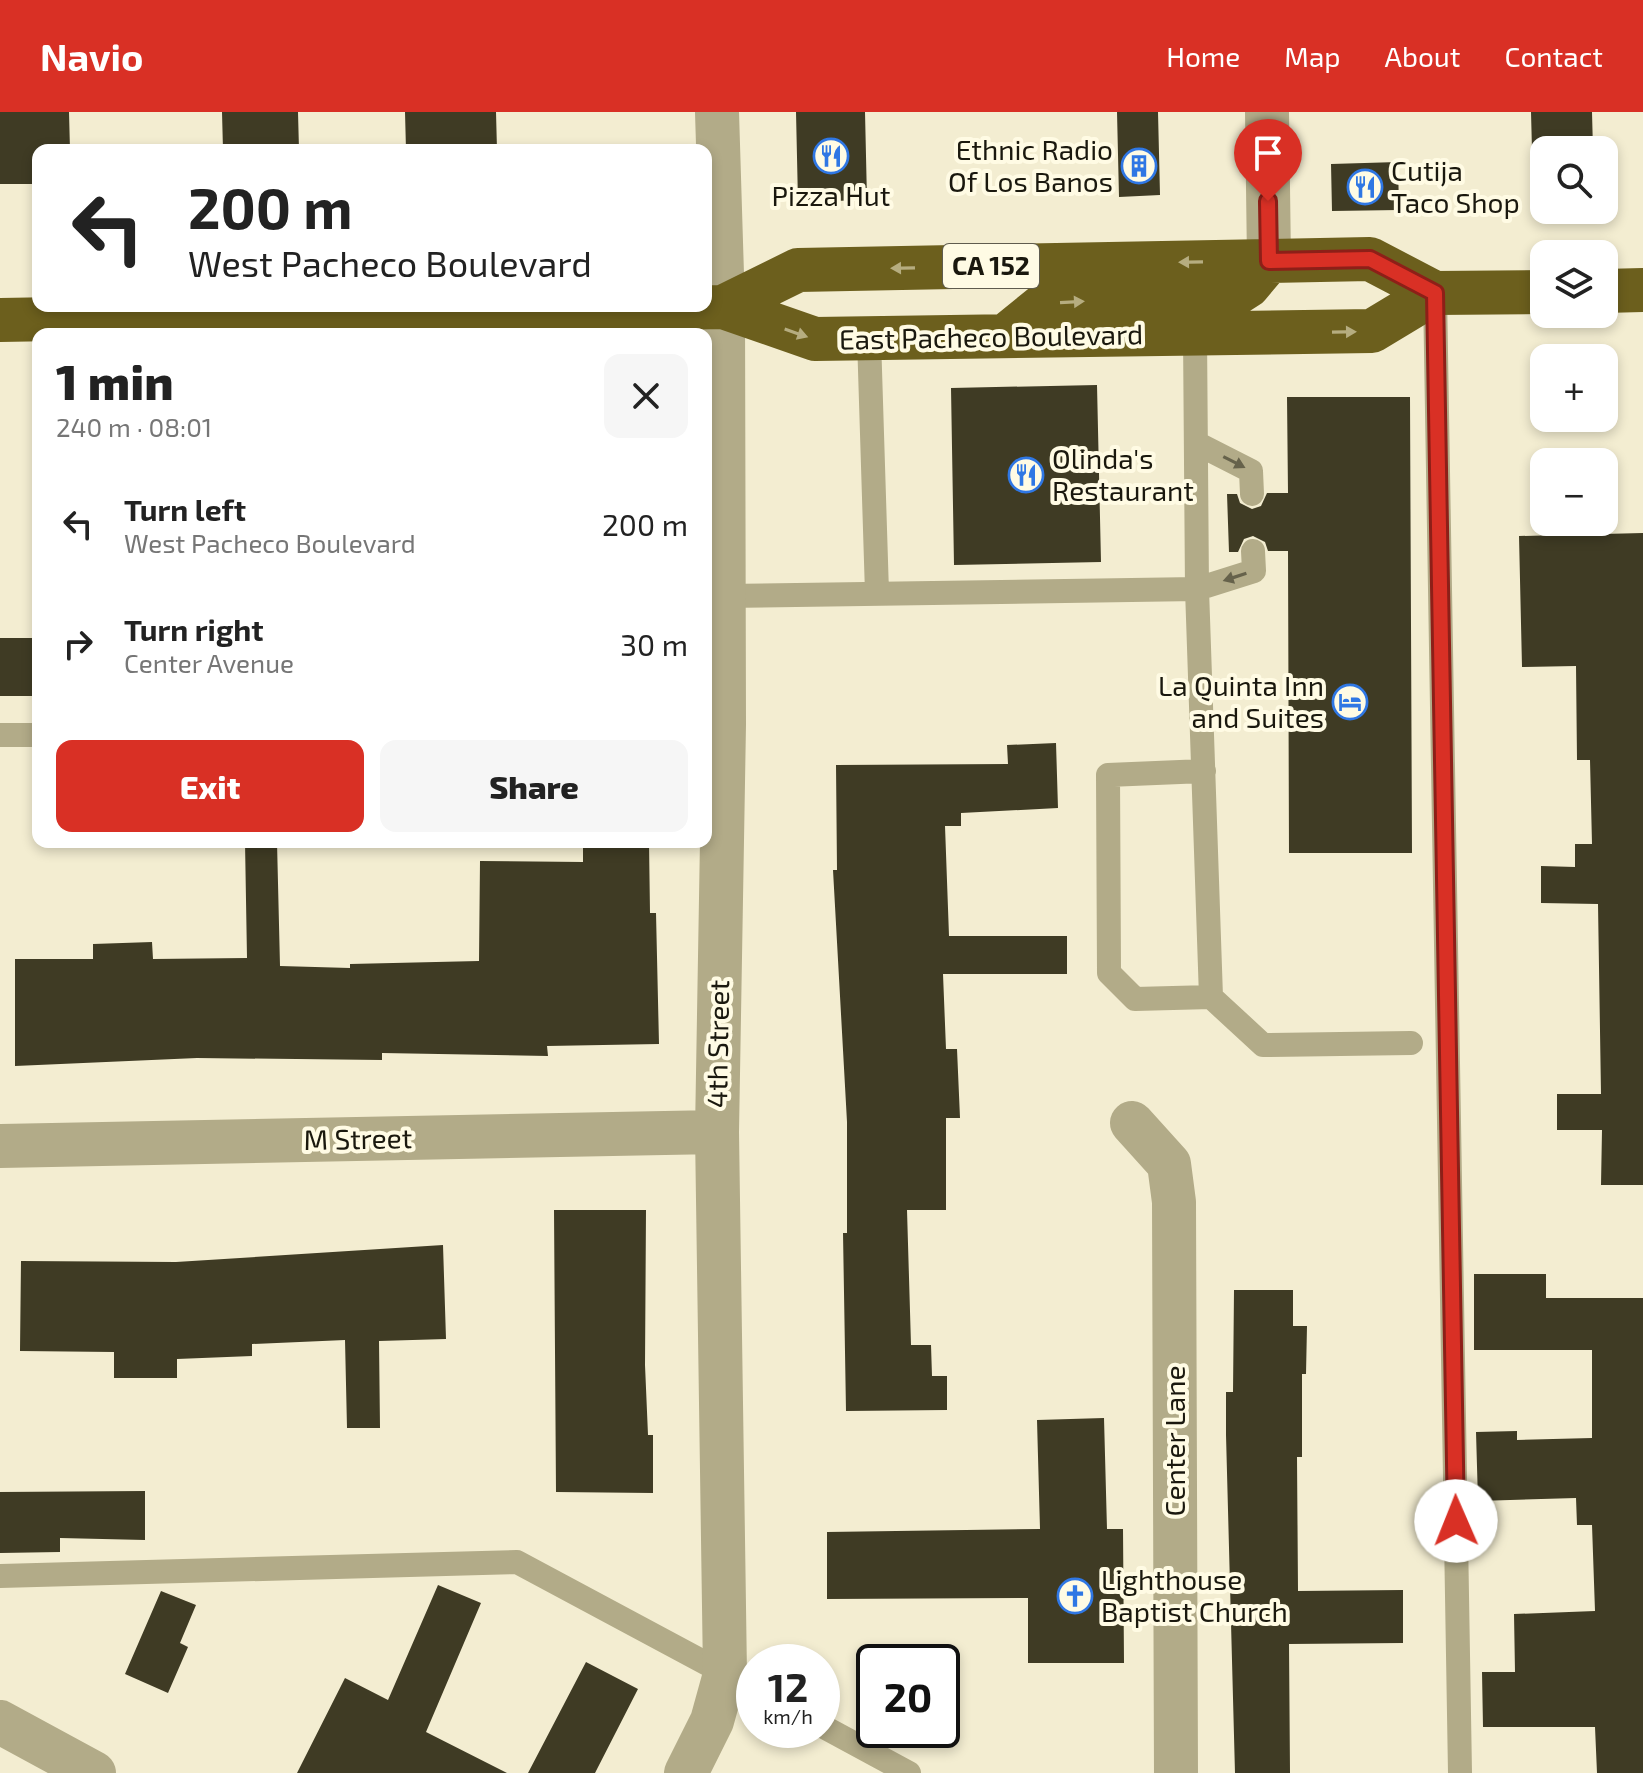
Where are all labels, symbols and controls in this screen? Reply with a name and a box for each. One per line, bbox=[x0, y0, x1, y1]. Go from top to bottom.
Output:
text: Navio bbox=[40, 33, 143, 79]
text: Home bbox=[1166, 39, 1240, 73]
text: Map bbox=[1284, 39, 1341, 73]
text: About bbox=[1385, 39, 1460, 73]
text: Contact bbox=[1504, 39, 1603, 73]
pin bbox=[1234, 119, 1302, 201]
icon: arrive bbox=[1246, 131, 1290, 175]
place label: Ethnic Radio Of Los Banos bbox=[948, 132, 1113, 198]
map controls bbox=[1530, 136, 1618, 536]
button: search bbox=[1530, 136, 1618, 224]
restaurant icon: Pizza Hut bbox=[812, 137, 850, 175]
building icon: Ethnic Radio Of Los Banos bbox=[1120, 147, 1158, 185]
place label: Cutija Taco Shop bbox=[1391, 153, 1520, 219]
restaurant icon: Cutija Taco Shop bbox=[1346, 168, 1384, 206]
text: 200 m bbox=[188, 173, 353, 240]
icon: left bbox=[56, 176, 160, 280]
place label: Pizza Hut bbox=[772, 178, 890, 212]
button: layers bbox=[1530, 240, 1618, 328]
text: West Pacheco Boulevard bbox=[188, 241, 592, 284]
road number: CA 152 bbox=[943, 244, 1039, 288]
one-way arrow bbox=[1178, 256, 1203, 268]
one-way arrow bbox=[890, 262, 915, 274]
one-way arrow bbox=[1060, 295, 1085, 308]
street label: East Pacheco Boulevard bbox=[839, 316, 1143, 356]
one-way arrow bbox=[1332, 326, 1357, 338]
one-way arrow bbox=[785, 327, 809, 339]
button: + bbox=[1530, 344, 1618, 432]
text: 1 min bbox=[56, 352, 174, 410]
button: close bbox=[604, 354, 688, 438]
text: 240 m · 08:01 bbox=[56, 411, 212, 442]
place label: Olinda's Restaurant bbox=[1052, 441, 1194, 507]
button: − bbox=[1530, 448, 1618, 536]
restaurant icon: Olinda's Restaurant bbox=[1007, 456, 1045, 494]
one-way arrow bbox=[1222, 456, 1245, 469]
text: Turn left bbox=[124, 491, 246, 527]
icon: left bbox=[56, 502, 100, 546]
text: 200 m bbox=[602, 506, 688, 542]
text: West Pacheco Boulevard bbox=[124, 527, 416, 558]
one-way arrow bbox=[1222, 572, 1246, 584]
text: Turn right bbox=[124, 611, 264, 647]
icon: right bbox=[56, 622, 100, 666]
text: 30 m bbox=[620, 626, 688, 662]
text: Center Avenue bbox=[124, 647, 294, 678]
place label: La Quinta Inn and Suites bbox=[1158, 668, 1324, 734]
hotel icon: La Quinta Inn and Suites bbox=[1331, 683, 1369, 721]
button: Exit bbox=[56, 740, 364, 832]
button: Share bbox=[380, 740, 688, 832]
street label: 4th Street bbox=[699, 980, 735, 1108]
street label: M Street bbox=[303, 1120, 413, 1156]
street label: Center Lane bbox=[1157, 1366, 1191, 1516]
position arrow bbox=[1414, 1479, 1498, 1563]
place label: Lighthouse Baptist Church bbox=[1101, 1562, 1288, 1628]
church icon: Lighthouse Baptist Church bbox=[1056, 1577, 1094, 1615]
speed limit sign: 20 bbox=[856, 1644, 960, 1748]
text: 12 bbox=[768, 1662, 808, 1710]
text: km/h bbox=[763, 1704, 813, 1728]

